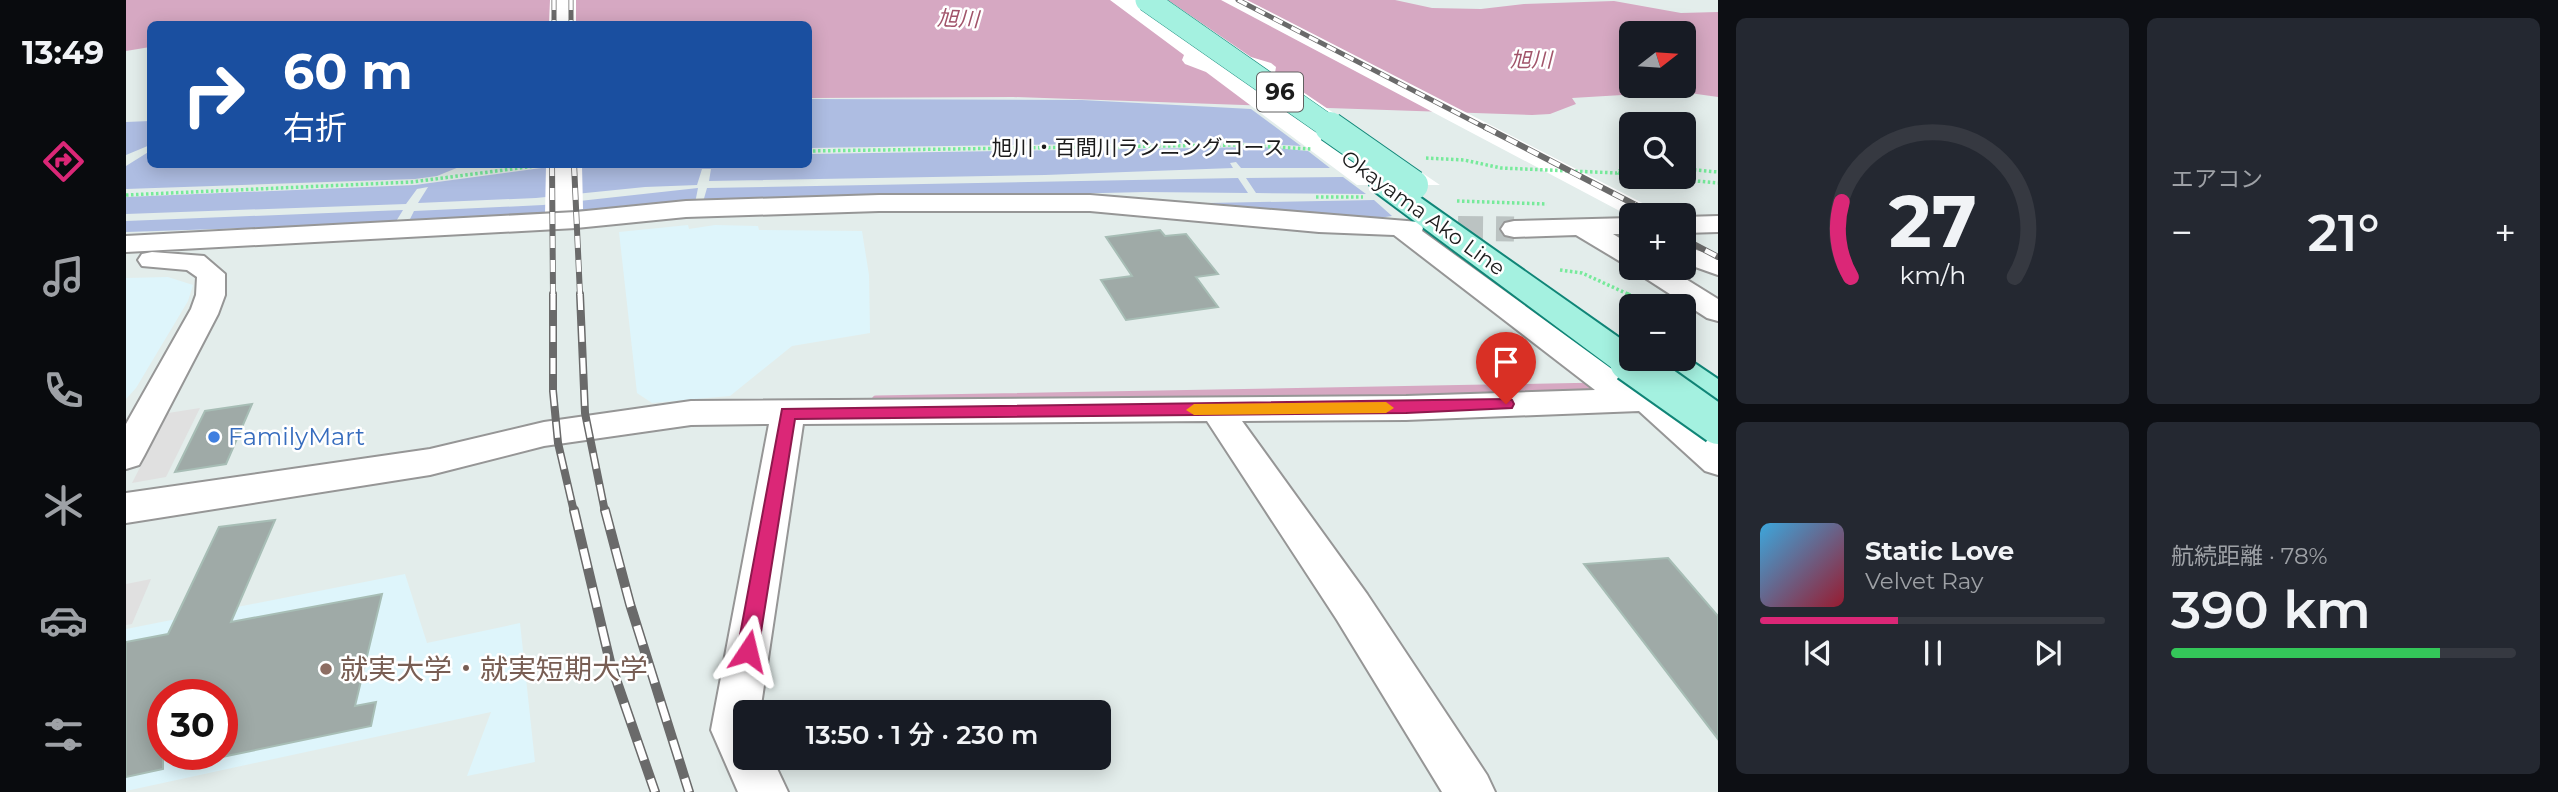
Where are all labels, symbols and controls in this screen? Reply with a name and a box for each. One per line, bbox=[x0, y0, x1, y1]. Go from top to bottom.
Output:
water label: 旭川 bbox=[937, 5, 981, 32]
north arrow bbox=[1619, 21, 1696, 98]
map controls bbox=[1619, 21, 1696, 371]
text: 13:49 bbox=[22, 33, 104, 72]
text: 60 m bbox=[283, 42, 413, 101]
water label: 旭川 bbox=[1510, 47, 1554, 72]
icon: right bbox=[168, 49, 259, 140]
road number: 96 bbox=[1257, 72, 1303, 111]
text: 右折 bbox=[283, 108, 347, 147]
button: search bbox=[1619, 112, 1696, 189]
street label: 旭川・百間川ランニングコース bbox=[992, 135, 1284, 160]
icon: directions bbox=[39, 137, 88, 186]
street label: Okayama Ako Line bbox=[1337, 145, 1510, 280]
text: エアコン bbox=[2171, 165, 2263, 193]
text: 27 bbox=[1888, 177, 1977, 265]
text: 21° bbox=[2308, 201, 2379, 264]
button: + bbox=[1619, 203, 1696, 280]
text: − bbox=[2171, 209, 2193, 256]
text: + bbox=[2494, 209, 2516, 256]
icon: music bbox=[39, 252, 88, 301]
text: km/h bbox=[1899, 260, 1966, 290]
button: − bbox=[1619, 294, 1696, 371]
pin bbox=[1476, 332, 1536, 404]
icon: arrive bbox=[1487, 343, 1525, 381]
icon: phone bbox=[39, 366, 88, 415]
place label: FamilyMart bbox=[228, 422, 365, 451]
marker: FamilyMart bbox=[206, 429, 222, 445]
icon: climate bbox=[39, 481, 88, 530]
text: Static Love bbox=[1865, 535, 2014, 567]
text: 航続距離 · 78% bbox=[2171, 542, 2327, 570]
text: Velvet Ray bbox=[1865, 567, 1983, 595]
text: 390 km bbox=[2171, 578, 2371, 641]
icon: car bbox=[39, 596, 88, 645]
position arrow bbox=[711, 614, 785, 688]
icon: previous bbox=[1799, 634, 1837, 672]
icon: pause bbox=[1914, 634, 1952, 672]
icon: next bbox=[2029, 634, 2067, 672]
place label: 就実大学・就実短期大学 bbox=[340, 652, 648, 686]
marker: 就実大学・就実短期大学 bbox=[318, 661, 334, 677]
speed limit sign: 30 bbox=[147, 679, 238, 770]
icon: filters bbox=[39, 710, 88, 759]
text: 13:50 · 1 分 · 230 m bbox=[806, 719, 1038, 751]

